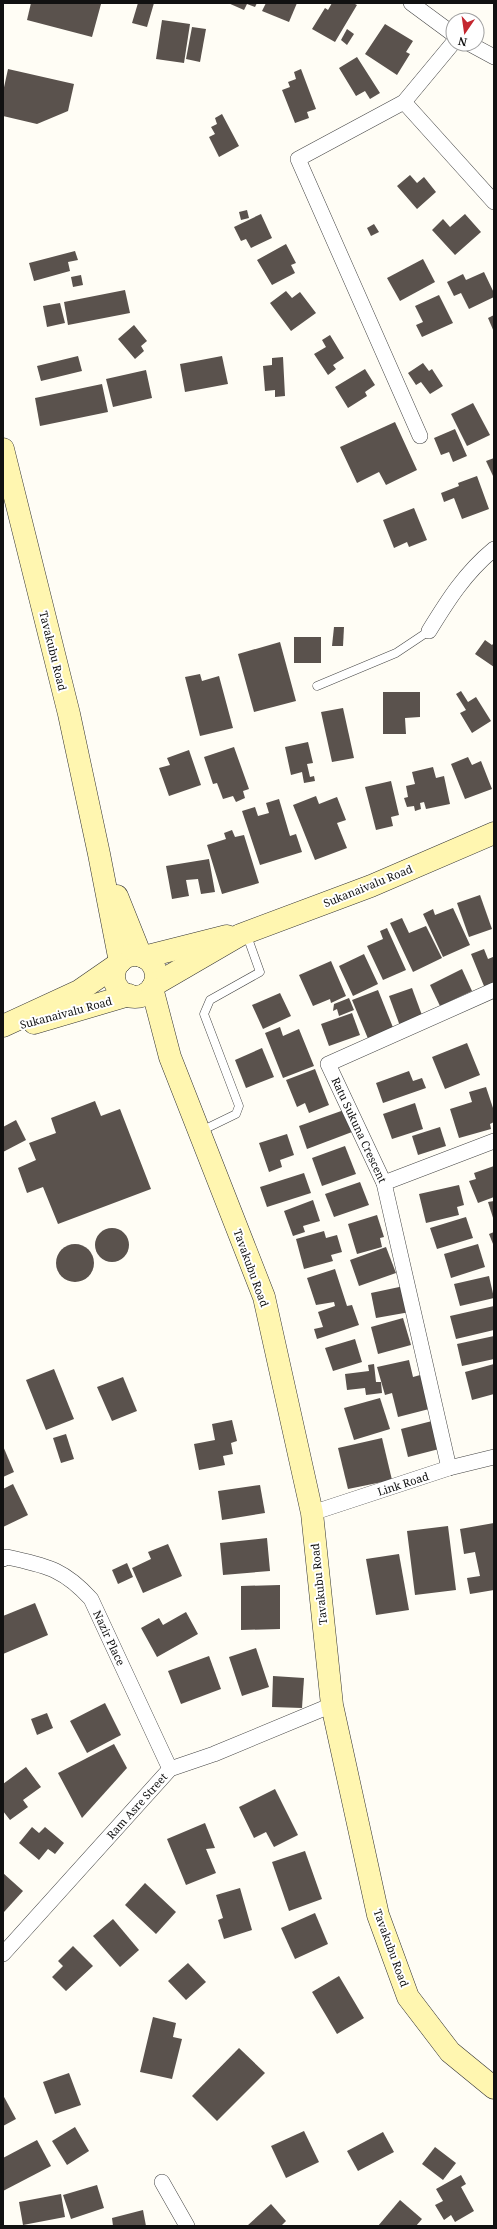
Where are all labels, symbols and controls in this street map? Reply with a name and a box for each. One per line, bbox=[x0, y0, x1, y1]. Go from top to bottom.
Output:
north arrow bbox=[445, 12, 485, 52]
text: N bbox=[456, 34, 469, 51]
street label: Tavakubu Road bbox=[36, 609, 71, 693]
street label: Sukanaivalu Road bbox=[321, 861, 415, 910]
street label: Sukanaivalu Road bbox=[18, 993, 114, 1032]
street label: Ratu Sukuna Crescent bbox=[328, 1075, 391, 1185]
street label: Tavakubu Road bbox=[230, 1227, 273, 1309]
street label: Link Road bbox=[375, 1468, 431, 1499]
street label: Tavakubu Road bbox=[307, 1542, 330, 1625]
street label: Nazir Place bbox=[90, 1608, 129, 1668]
street label: Ram Asre Street bbox=[103, 1769, 170, 1842]
street label: Tavakubu Road bbox=[370, 1907, 413, 1989]

